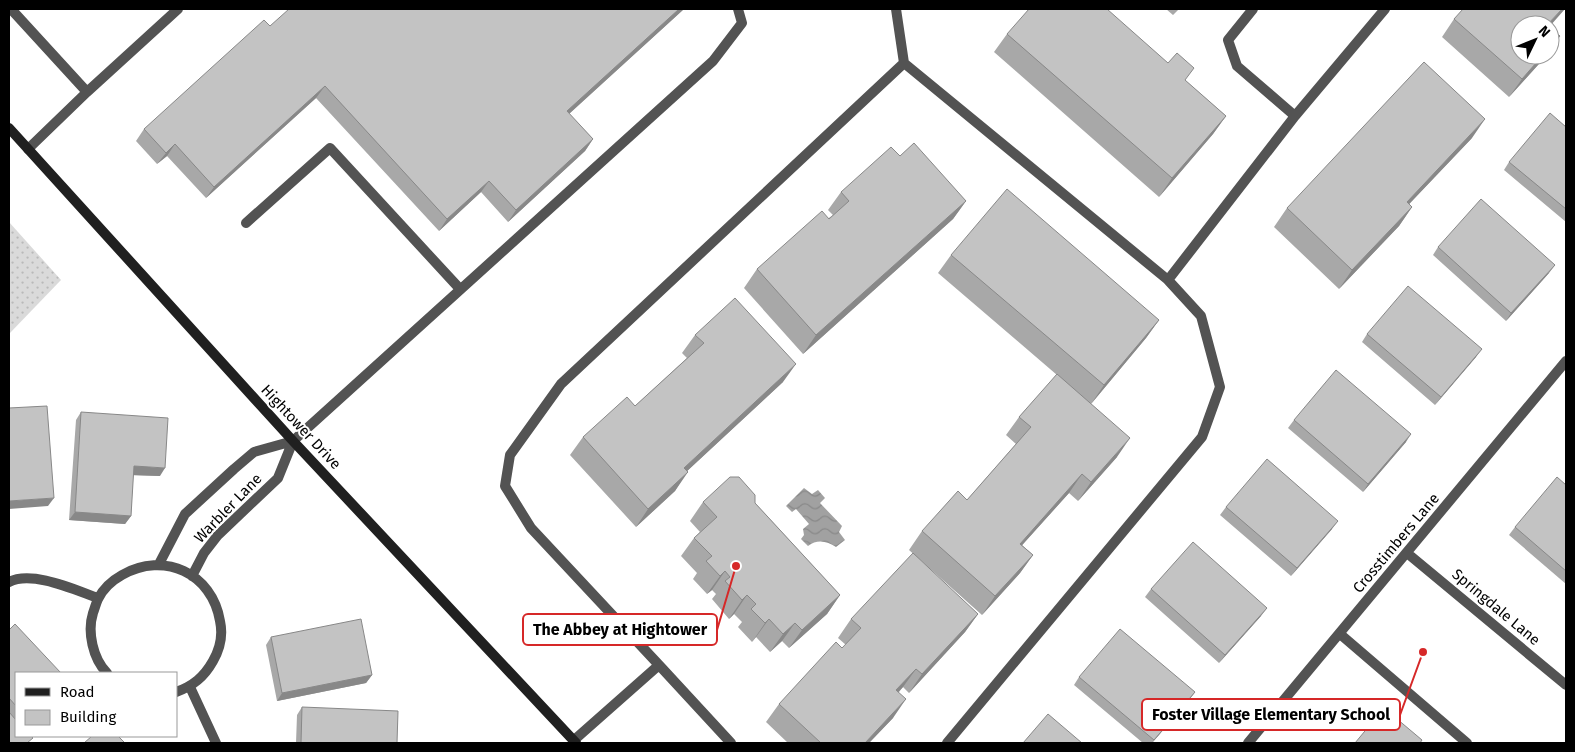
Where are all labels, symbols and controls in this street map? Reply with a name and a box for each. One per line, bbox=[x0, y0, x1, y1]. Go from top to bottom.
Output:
north arrow bbox=[1510, 15, 1560, 65]
text: N bbox=[1535, 22, 1554, 41]
street label: Hightower Drive bbox=[257, 381, 345, 473]
street label: Warbler Lane bbox=[190, 470, 266, 546]
street label: Crosstimbers Lane bbox=[1349, 489, 1443, 597]
street label: Springdale Lane bbox=[1448, 565, 1544, 649]
callout: The Abbey at Hightower bbox=[523, 614, 717, 645]
text: The Abbey at Hightower bbox=[533, 620, 708, 639]
legend bbox=[15, 672, 178, 737]
text: Road bbox=[60, 683, 95, 701]
callout: Foster Village Elementary School bbox=[1142, 699, 1400, 730]
text: Foster Village Elementary School bbox=[1152, 705, 1390, 724]
text: Building bbox=[60, 708, 116, 726]

